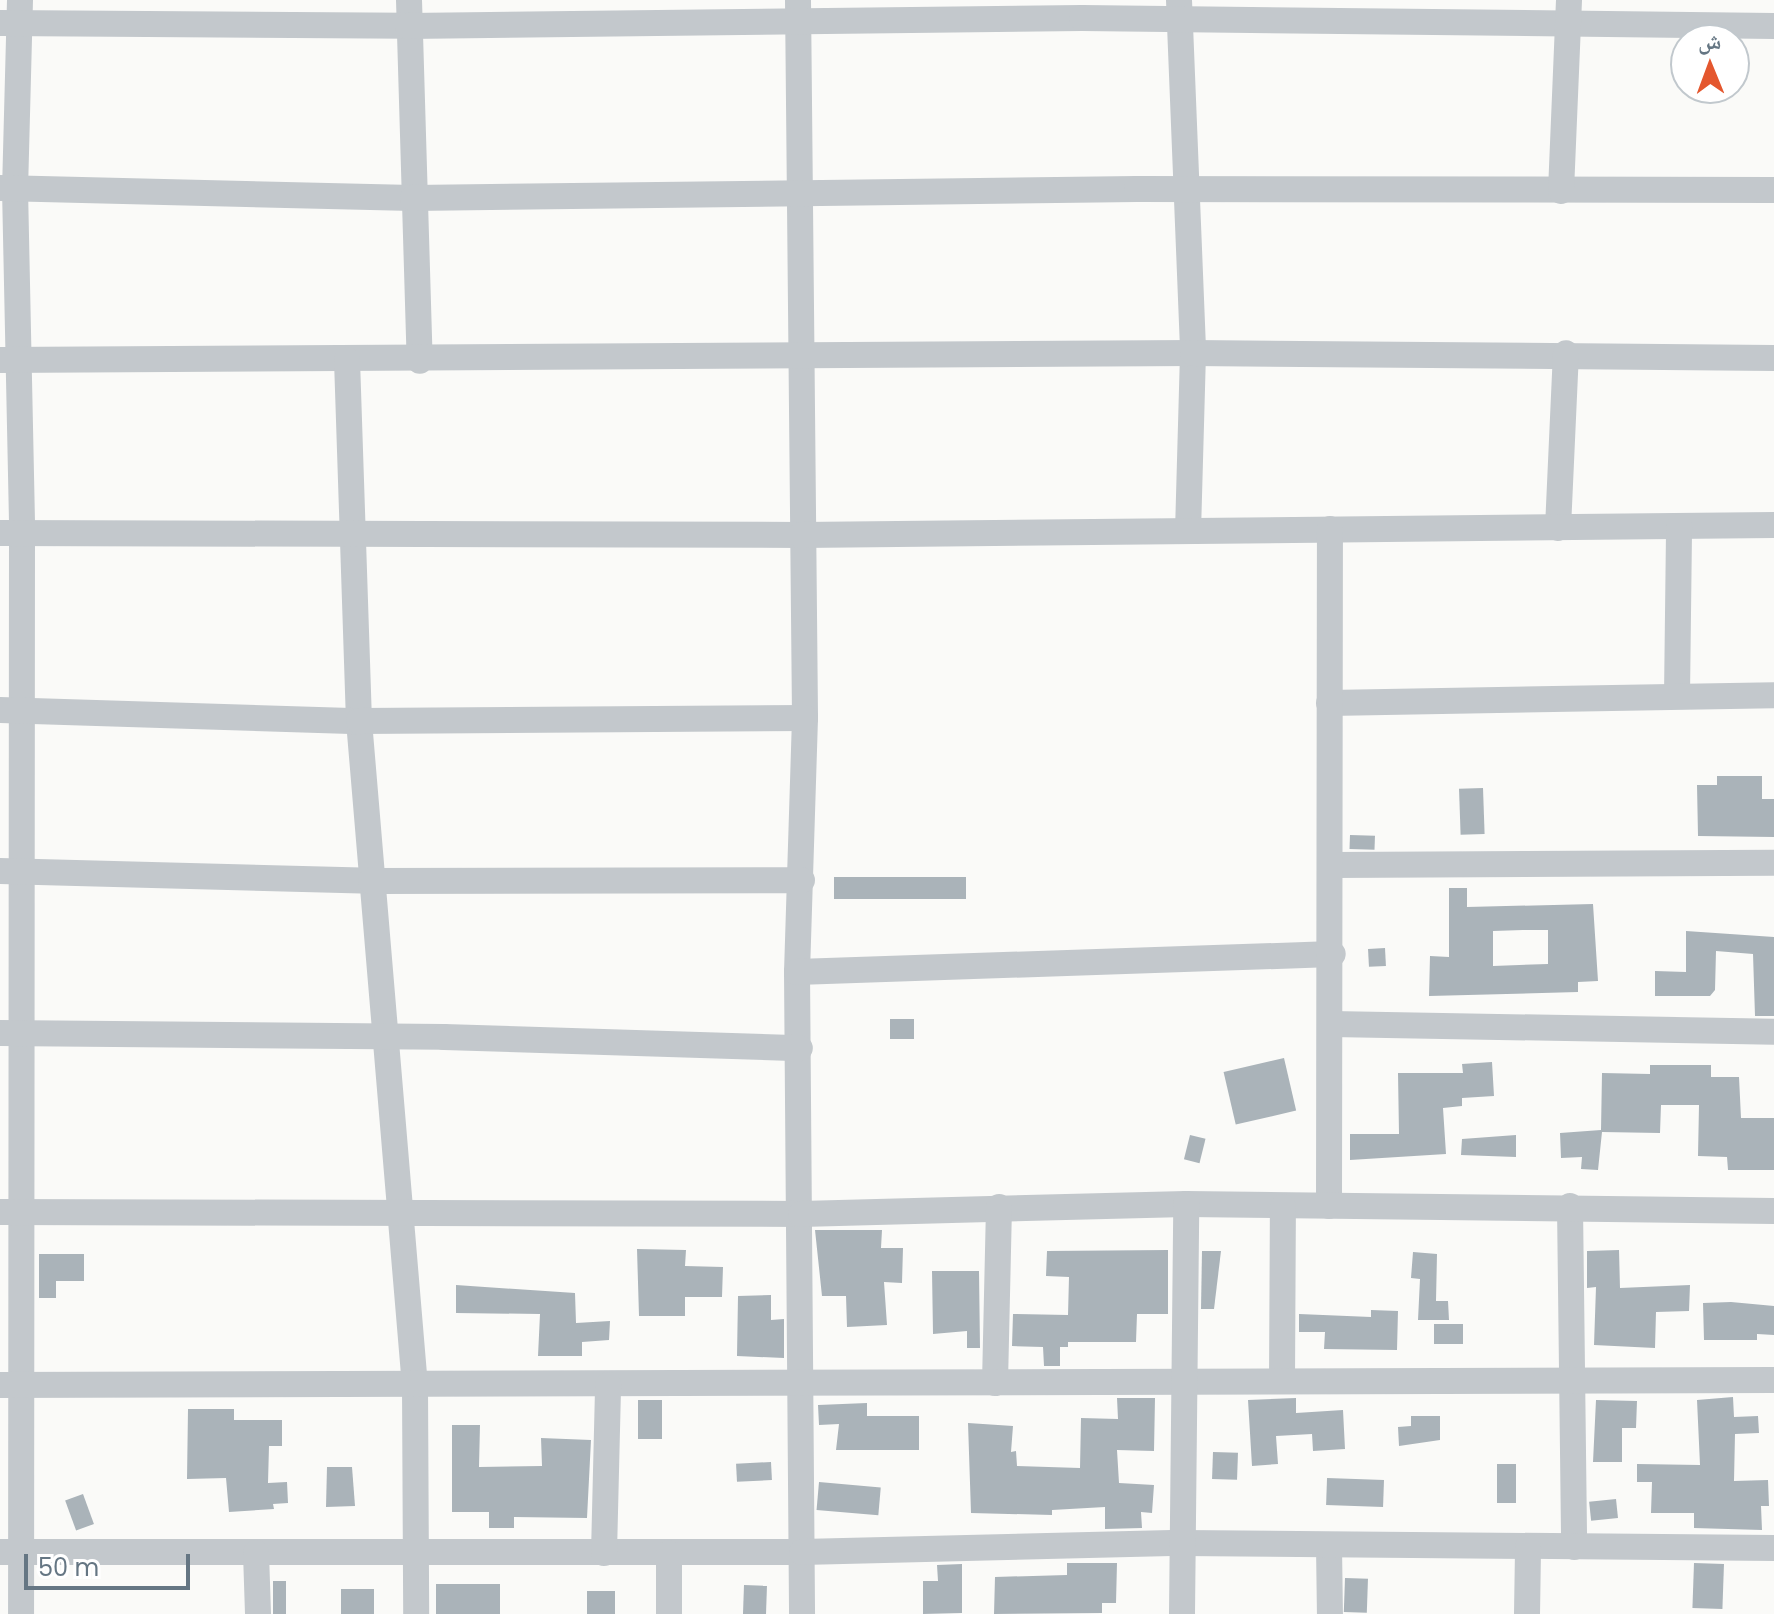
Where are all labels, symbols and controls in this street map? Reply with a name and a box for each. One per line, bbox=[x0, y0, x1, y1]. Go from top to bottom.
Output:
north arrow bbox=[1670, 24, 1750, 104]
text: ش bbox=[1698, 26, 1722, 57]
scale bar bbox=[28, 1538, 194, 1588]
text: 50 m bbox=[38, 1551, 99, 1584]

